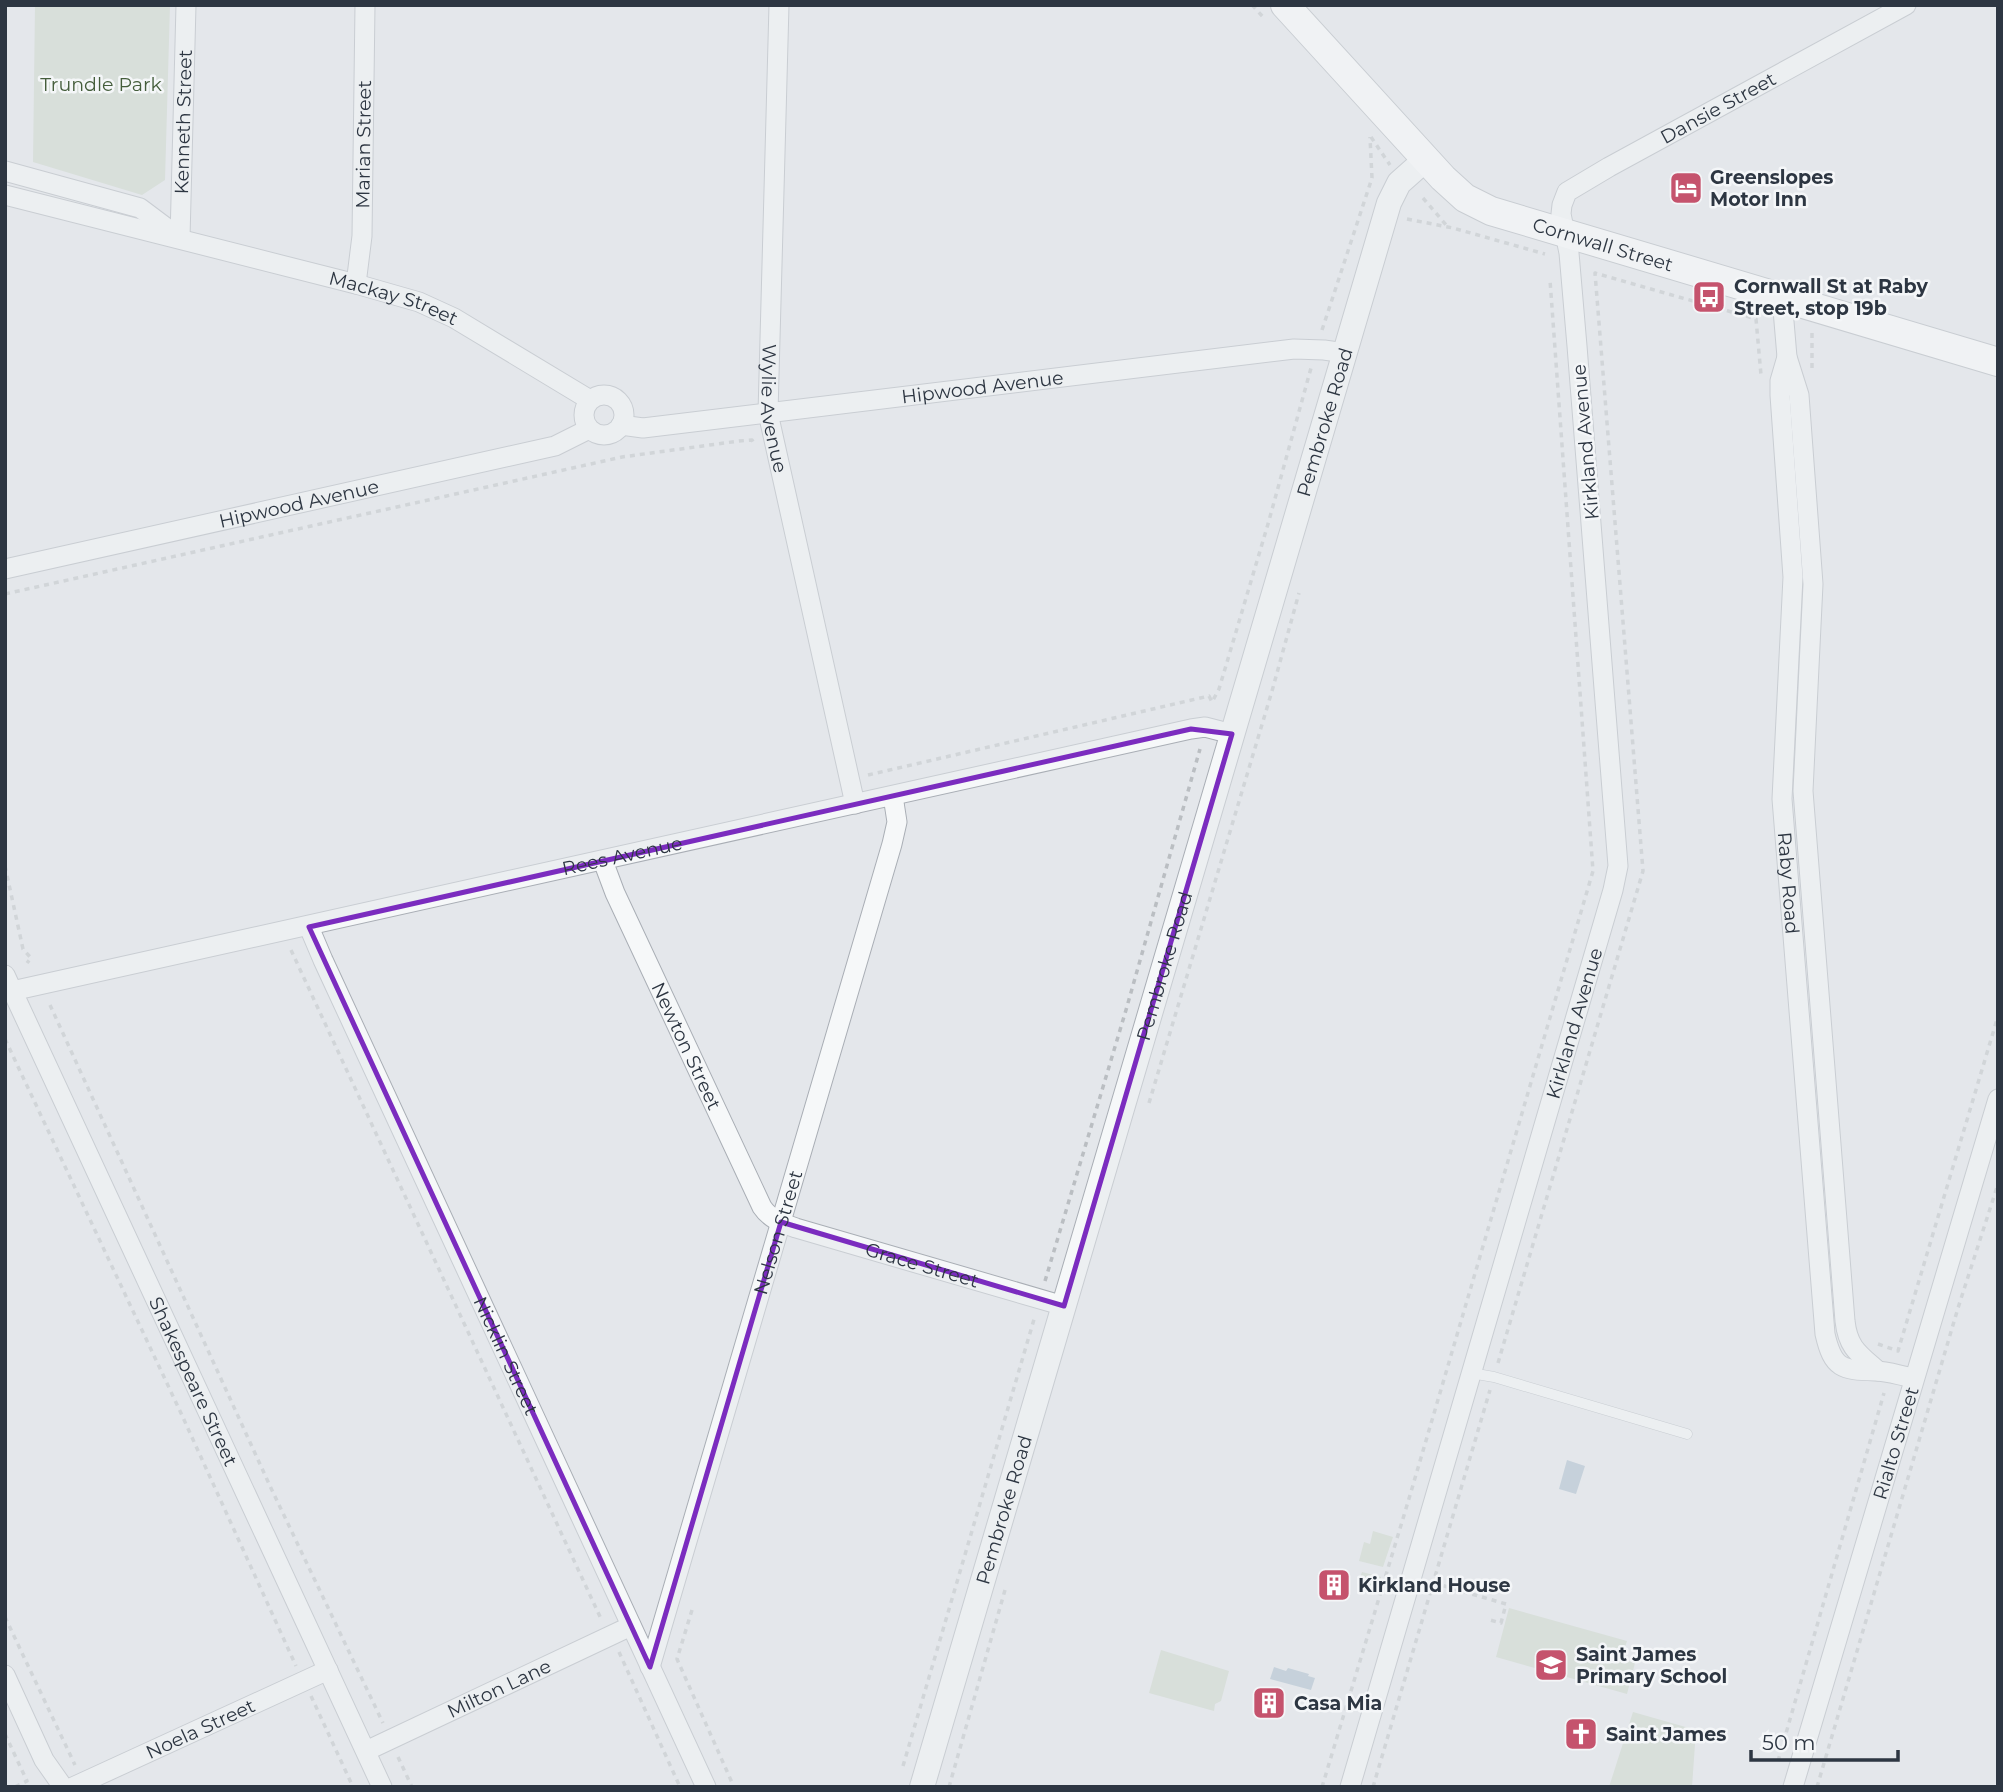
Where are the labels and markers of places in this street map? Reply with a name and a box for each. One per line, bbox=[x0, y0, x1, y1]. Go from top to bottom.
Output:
place label: Greenslopes Motor Inn bbox=[1710, 166, 1833, 211]
hotel icon: Greenslopes Motor Inn bbox=[1667, 169, 1705, 207]
place label: Cornwall St at Raby Street, stop 19b bbox=[1734, 275, 1928, 320]
bus stop icon: Cornwall St at Raby Street, stop 19b bbox=[1690, 278, 1728, 316]
building icon: Kirkland House bbox=[1315, 1566, 1353, 1604]
place label: Kirkland House bbox=[1358, 1574, 1510, 1597]
place label: Saint James Primary School bbox=[1576, 1643, 1727, 1688]
school or university icon: Saint James Primary School bbox=[1532, 1646, 1570, 1684]
building icon: Casa Mia bbox=[1250, 1684, 1288, 1722]
place label: Casa Mia bbox=[1294, 1692, 1382, 1715]
church icon: Saint James bbox=[1562, 1715, 1600, 1753]
place label: Saint James bbox=[1606, 1723, 1726, 1746]

